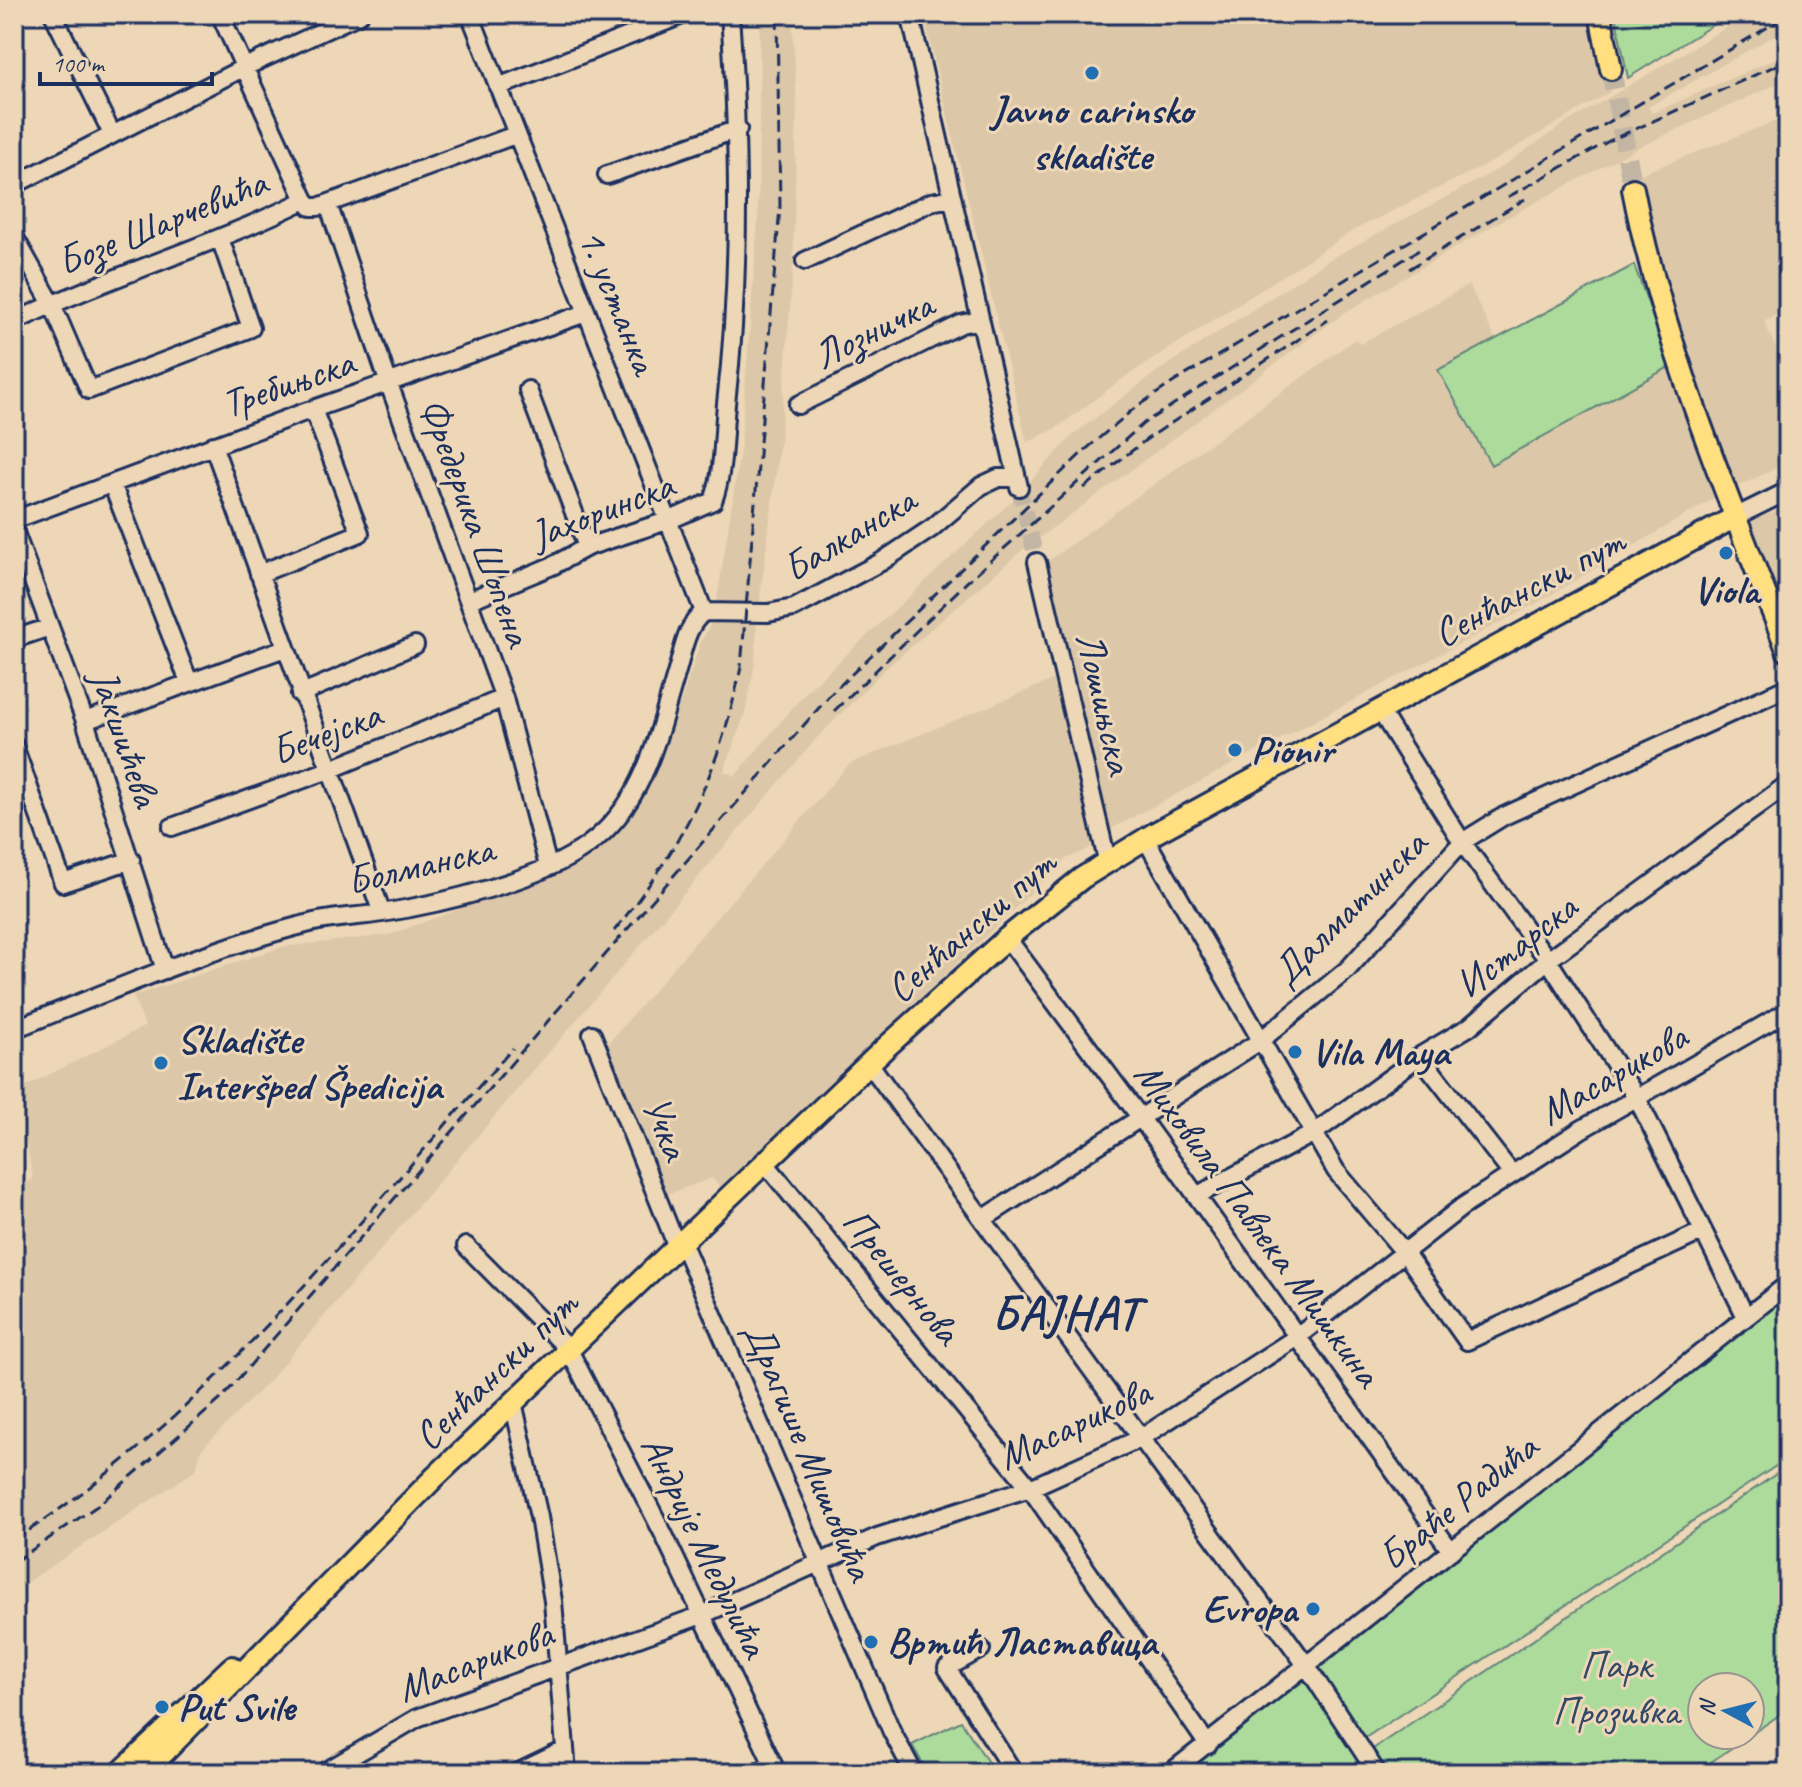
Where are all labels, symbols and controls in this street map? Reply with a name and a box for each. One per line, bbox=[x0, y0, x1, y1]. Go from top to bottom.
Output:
scale bar bbox=[40, 36, 212, 86]
text: 100 m bbox=[52, 49, 106, 79]
marker: Javno carinsko skladište bbox=[1083, 64, 1101, 82]
place label: Javno carinsko skladište bbox=[988, 85, 1196, 181]
street label: Бозе Шарчевића bbox=[50, 156, 277, 287]
street label: 1. устанка bbox=[566, 221, 671, 384]
street label: Лозничка bbox=[805, 278, 944, 380]
street label: Требињска bbox=[215, 336, 363, 429]
street label: Фредерика Шопена bbox=[408, 391, 545, 655]
street label: Јахоринска bbox=[521, 459, 683, 561]
street label: Балканска bbox=[774, 473, 927, 593]
street label: Сенћански пут bbox=[1425, 515, 1636, 658]
marker: Viola bbox=[1717, 544, 1735, 562]
place label: Viola bbox=[1693, 565, 1762, 615]
street label: Лошињска bbox=[1064, 627, 1146, 781]
street label: Јакшићева bbox=[78, 661, 173, 816]
street label: Бечејска bbox=[264, 688, 391, 777]
place label: Pionir bbox=[1251, 725, 1338, 775]
marker: Pionir bbox=[1226, 741, 1244, 759]
street label: Далматинска bbox=[1261, 818, 1439, 996]
street label: Болманска bbox=[342, 823, 502, 906]
street label: Сенћански пут bbox=[875, 837, 1068, 1014]
street label: Истарска bbox=[1445, 881, 1589, 1009]
street label: Масарикова bbox=[1530, 1010, 1699, 1136]
place label: Skladište Interšped Špedicija bbox=[177, 1015, 445, 1111]
place label: Vila Maya bbox=[1311, 1027, 1452, 1077]
marker: Vila Maya bbox=[1286, 1043, 1304, 1061]
street label: Миховила Павлека Мишкина bbox=[1123, 1052, 1394, 1398]
marker: Skladište Interšped Špedicija bbox=[152, 1054, 170, 1072]
street label: Учка bbox=[631, 1089, 702, 1169]
street label: Прешернова bbox=[832, 1198, 974, 1356]
street label: Сенћански пут bbox=[403, 1277, 591, 1461]
district label: БАЈНАТ bbox=[991, 1283, 1149, 1343]
street label: Драгише Мишовића bbox=[732, 1314, 887, 1590]
street label: Масарикова bbox=[990, 1366, 1161, 1481]
street label: Браће Радића bbox=[1368, 1421, 1550, 1581]
street label: Андрије Медулића bbox=[630, 1427, 781, 1667]
place label: Evropa bbox=[1202, 1584, 1300, 1634]
marker: Evropa bbox=[1304, 1600, 1322, 1618]
street label: Масарикова bbox=[390, 1607, 563, 1713]
place label: Вртић Ластавица bbox=[887, 1617, 1160, 1667]
marker: Вртић Ластавица bbox=[862, 1633, 880, 1651]
park label: Парк Прозивка bbox=[1553, 1640, 1683, 1736]
north arrow bbox=[1686, 1671, 1766, 1751]
place label: Put Svile bbox=[178, 1682, 297, 1732]
text: N bbox=[1692, 1697, 1722, 1717]
marker: Put Svile bbox=[153, 1698, 171, 1716]

